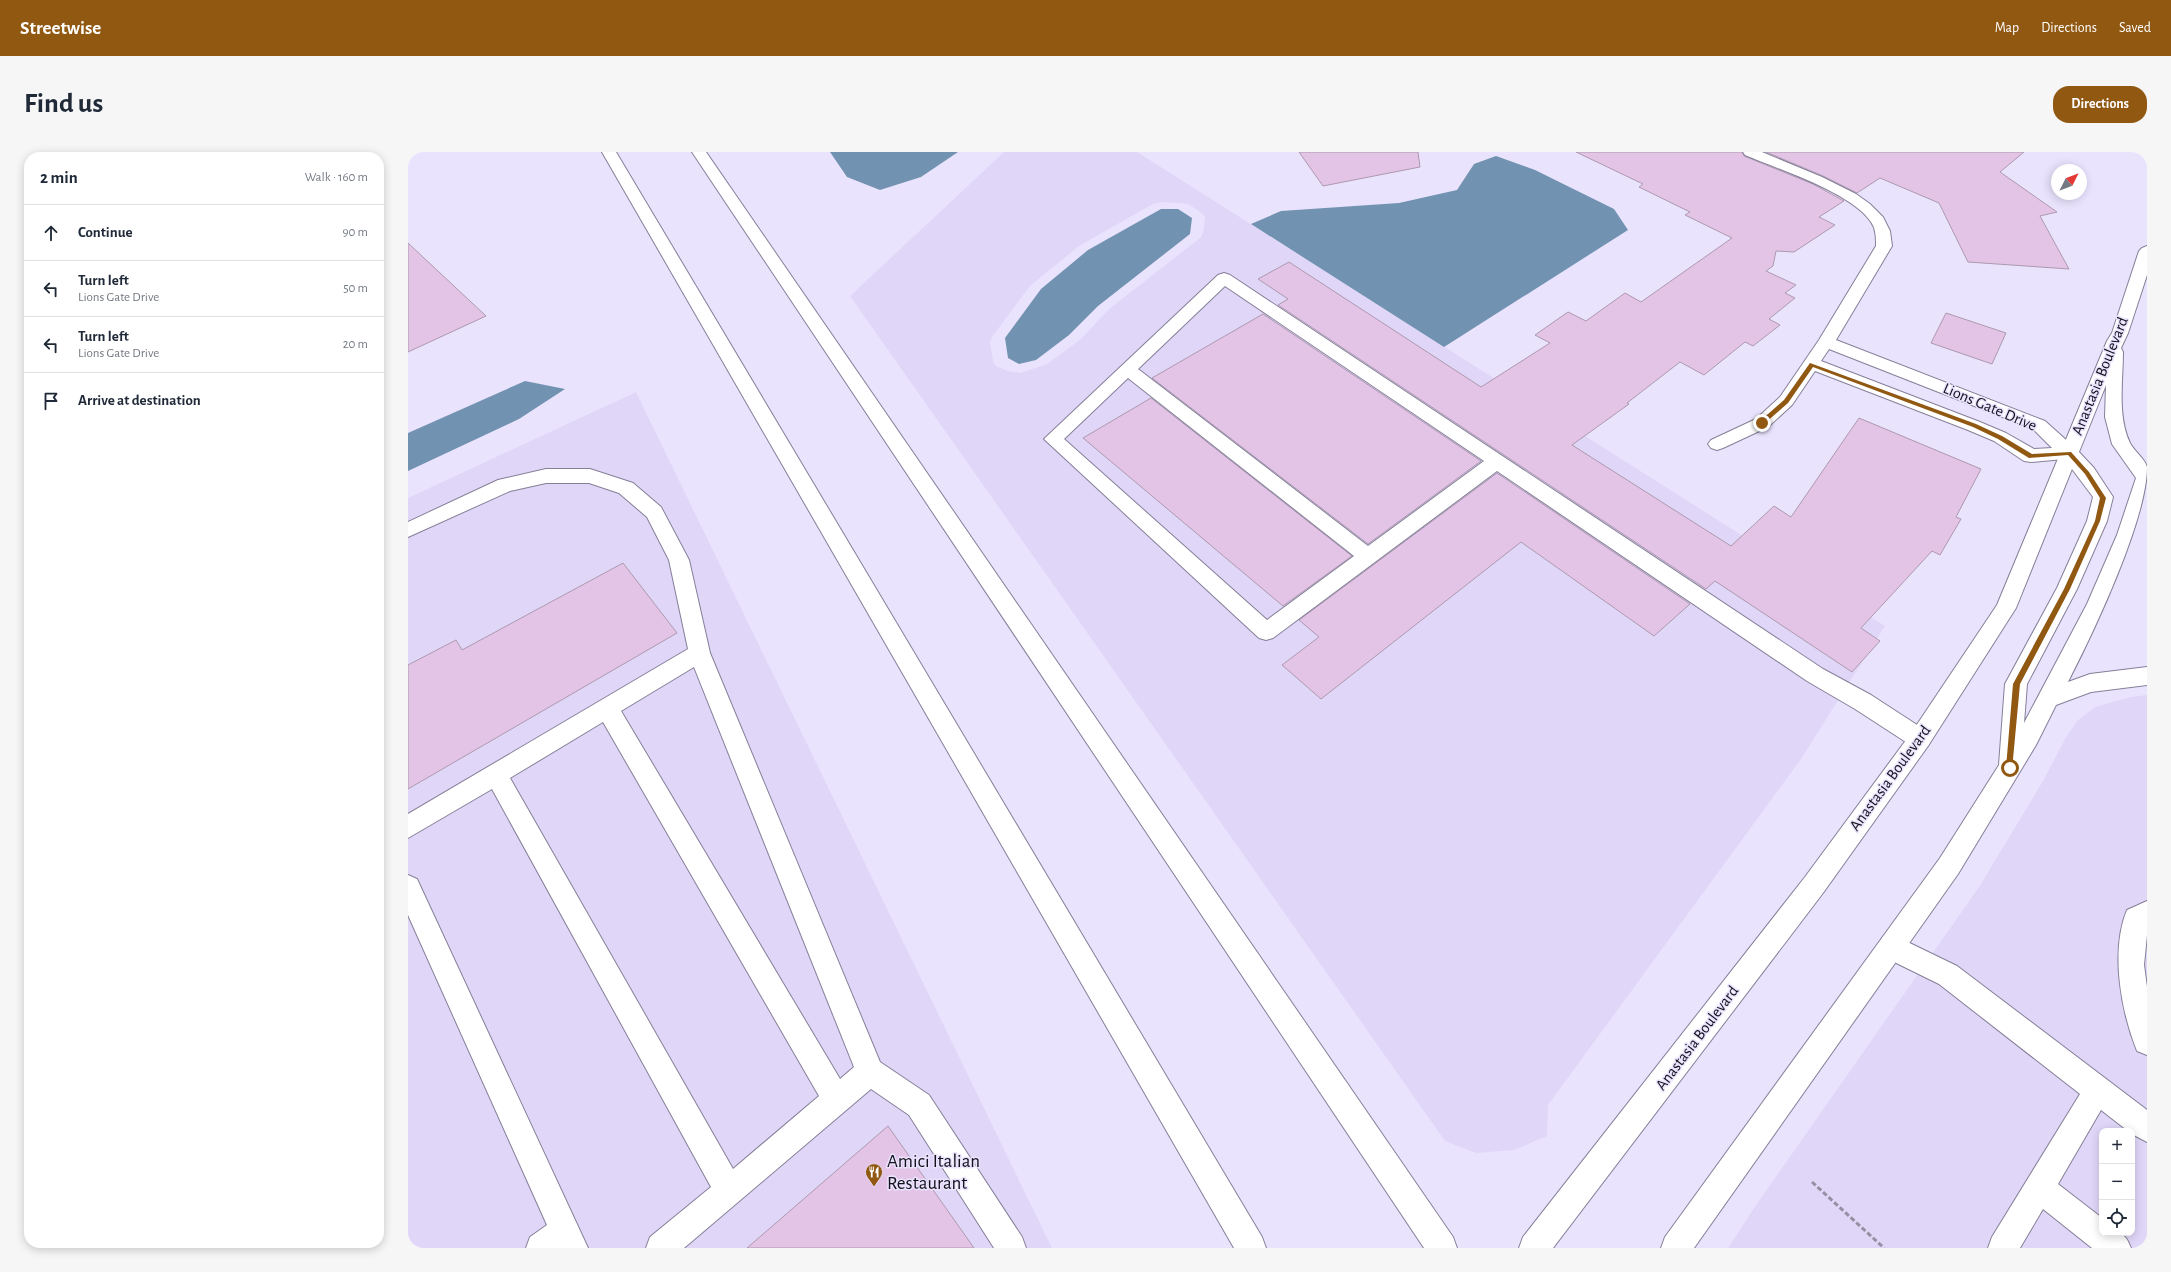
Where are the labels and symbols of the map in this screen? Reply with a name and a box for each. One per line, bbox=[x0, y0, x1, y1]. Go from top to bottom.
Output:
north arrow bbox=[2051, 164, 2087, 200]
street label: Anastasia Boulevard bbox=[2069, 315, 2131, 437]
street label: Lions Gate Drive bbox=[1941, 380, 2039, 434]
route end bbox=[1753, 414, 1771, 432]
street label: Anastasia Boulevard bbox=[1847, 722, 1933, 834]
route start bbox=[2001, 759, 2019, 777]
street label: Anastasia Boulevard bbox=[1653, 983, 1741, 1093]
place label: Amici Italian Restaurant bbox=[887, 1152, 980, 1193]
restaurant icon: Amici Italian Restaurant bbox=[864, 1162, 884, 1187]

